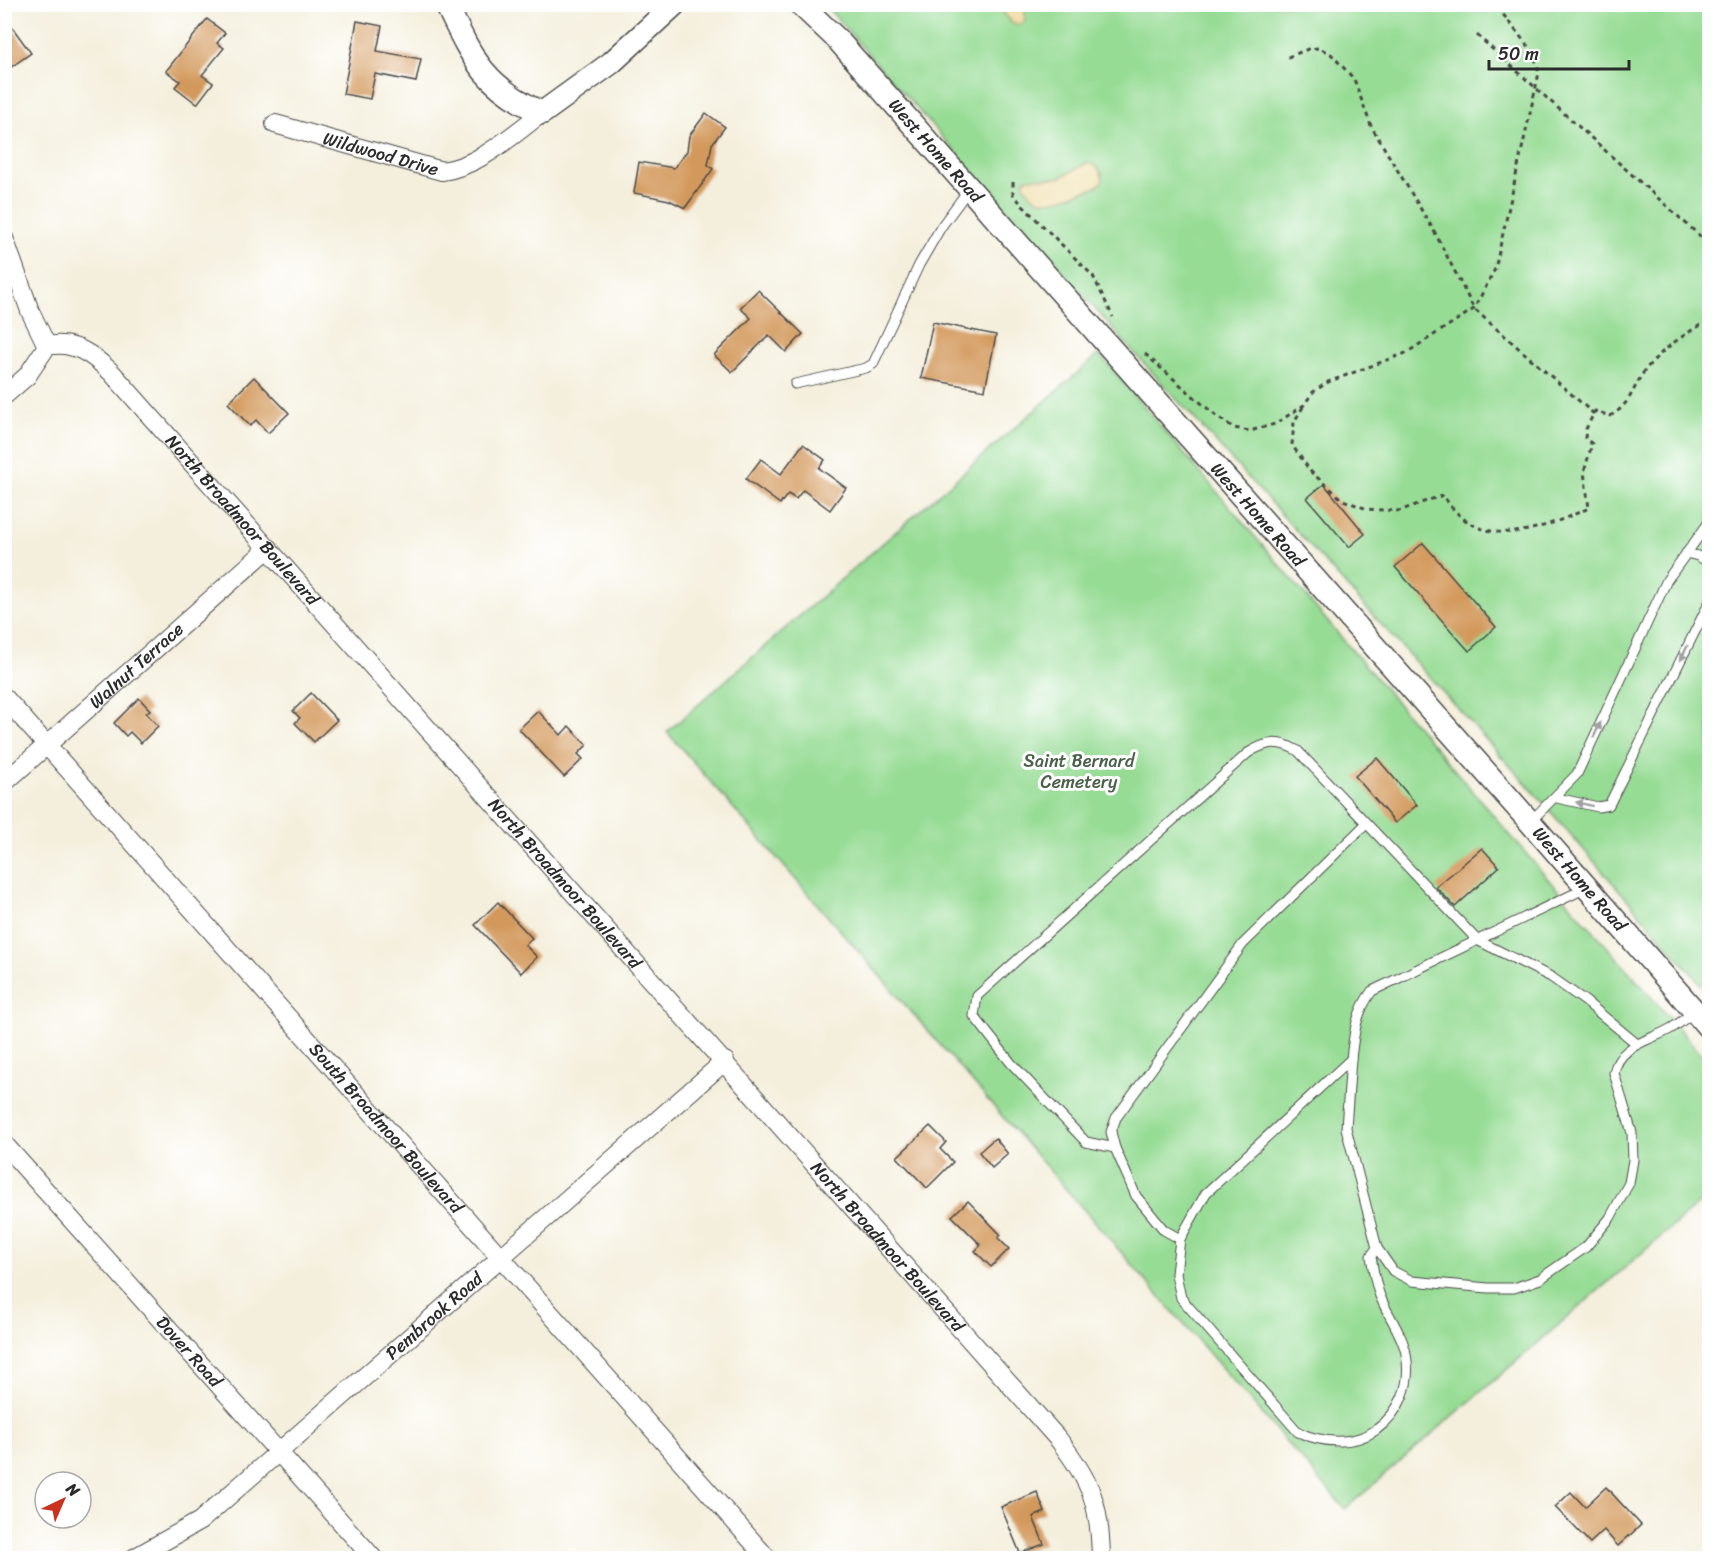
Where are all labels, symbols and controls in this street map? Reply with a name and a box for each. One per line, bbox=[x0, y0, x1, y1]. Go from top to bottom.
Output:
scale bar bbox=[1489, 33, 1628, 71]
text: 50 m bbox=[1498, 38, 1539, 70]
street label: West Home Road bbox=[880, 91, 992, 212]
street label: Wildwood Drive bbox=[319, 122, 442, 185]
street label: North Broadmoor Boulevard bbox=[157, 427, 328, 614]
street label: West Home Road bbox=[1202, 455, 1314, 576]
street label: Walnut Terrace bbox=[81, 614, 191, 717]
one-way arrow bbox=[1680, 645, 1689, 662]
one-way arrow bbox=[1593, 722, 1602, 739]
park label: Saint Bernard Cemetery bbox=[1024, 745, 1136, 798]
street label: North Broadmoor Boulevard bbox=[480, 790, 651, 978]
one-way arrow bbox=[1575, 799, 1594, 808]
street label: West Home Road bbox=[1524, 819, 1636, 940]
street label: South Broadmoor Boulevard bbox=[301, 1035, 472, 1222]
street label: North Broadmoor Boulevard bbox=[802, 1154, 974, 1341]
street label: Pembrook Road bbox=[378, 1263, 492, 1368]
street label: Dover Road bbox=[148, 1308, 231, 1396]
north arrow bbox=[33, 1470, 93, 1530]
text: N bbox=[58, 1475, 88, 1504]

